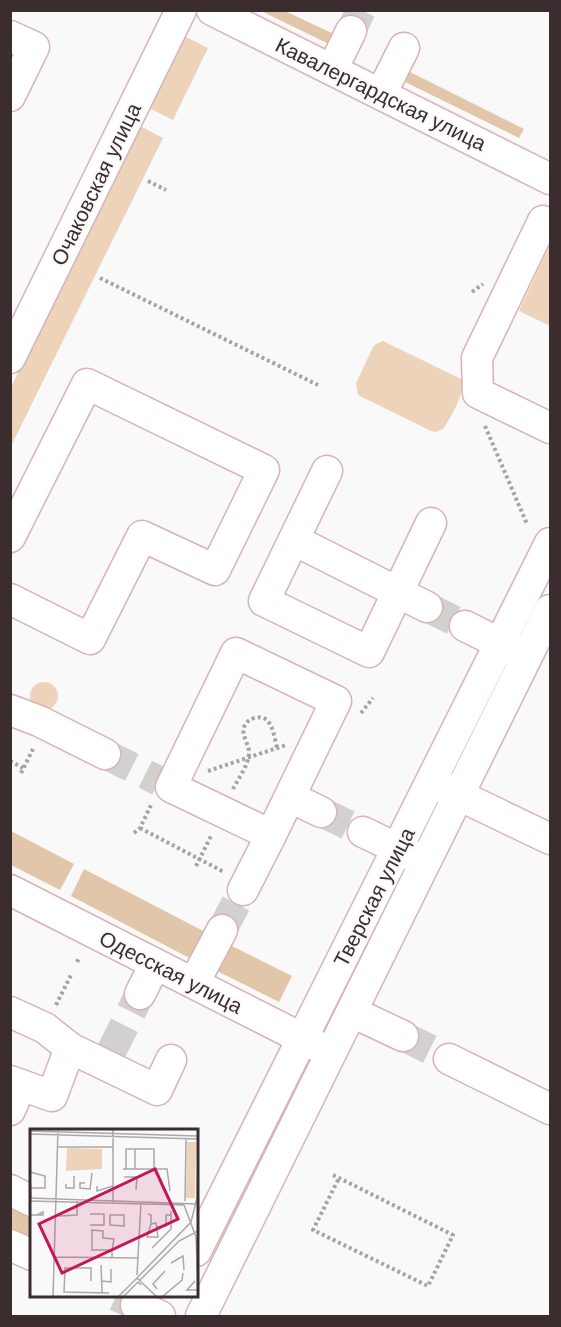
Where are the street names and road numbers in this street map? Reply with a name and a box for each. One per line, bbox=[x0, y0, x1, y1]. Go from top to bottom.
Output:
street label: Кавалергардская улица bbox=[272, 33, 490, 155]
street label: Очаковская улица bbox=[47, 99, 145, 269]
street label: Тверская улица bbox=[329, 823, 419, 970]
street label: Одесская улица bbox=[96, 926, 246, 1018]

